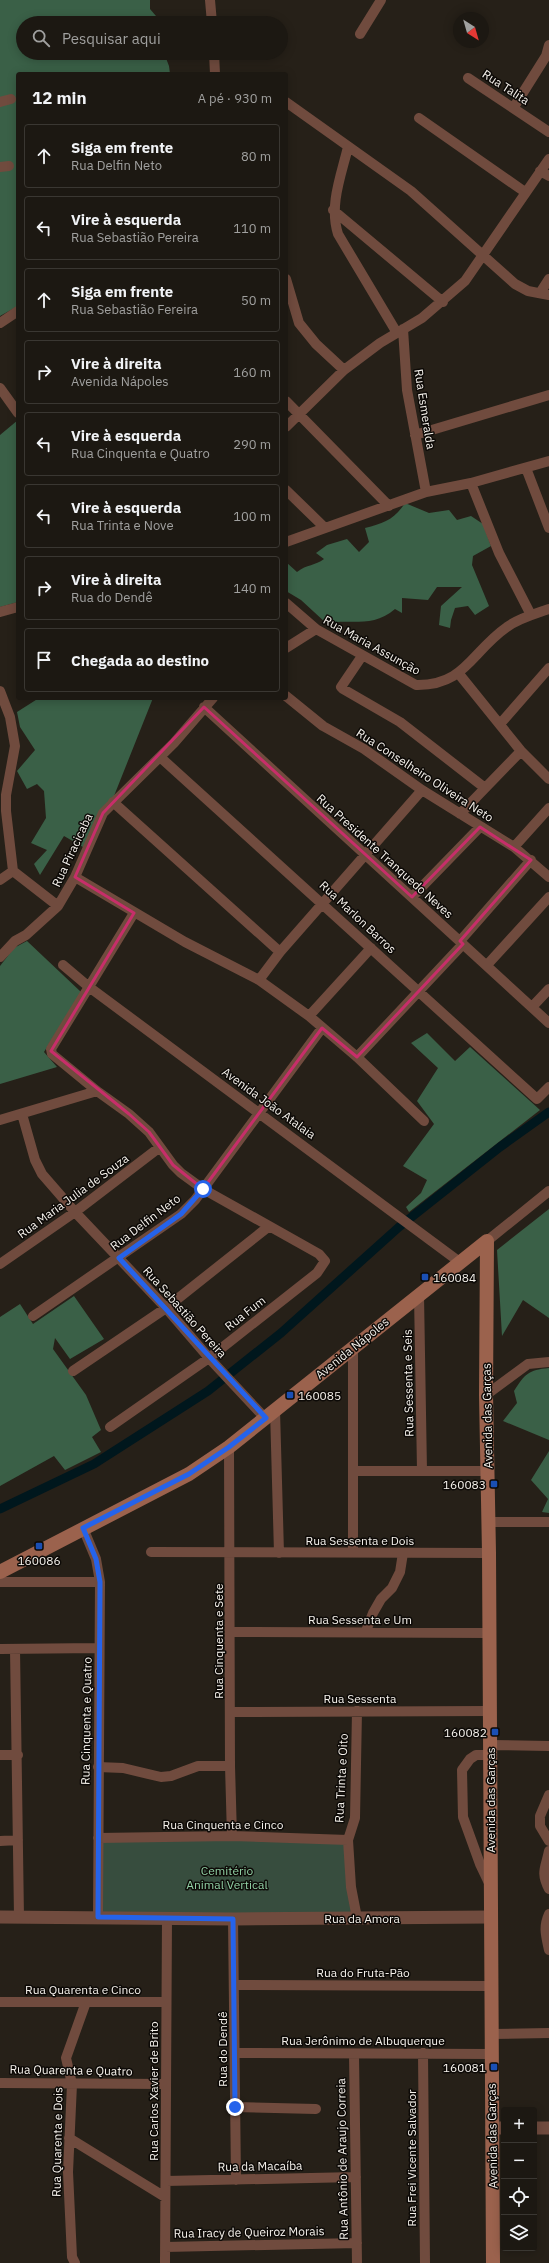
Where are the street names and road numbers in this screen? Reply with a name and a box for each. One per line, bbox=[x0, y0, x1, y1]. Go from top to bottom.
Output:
street label: Rua Talita bbox=[480, 66, 533, 108]
street label: Rua Esmeralda bbox=[411, 368, 439, 451]
street label: Rua Maria Assunção bbox=[321, 612, 423, 678]
street label: Rua Conselheiro Oliveira Neto bbox=[354, 725, 497, 825]
street label: Rua Presidente Tranquedo Neves bbox=[314, 791, 457, 921]
street label: Rua Piracicaba bbox=[48, 810, 96, 889]
street label: Rua Marlon Barros bbox=[317, 878, 400, 957]
street label: Avenida João Atalaia bbox=[219, 1064, 319, 1142]
street label: Rua Maria Julia de Souza bbox=[14, 1150, 132, 1241]
street label: Rua Delfin Neto bbox=[107, 1191, 183, 1253]
street label: Rua Sebastião Pereira bbox=[140, 1263, 230, 1361]
street label: Rua Fum bbox=[222, 1292, 268, 1334]
street label: Avenida Nápoles bbox=[312, 1314, 392, 1382]
street label: Rua Sessenta e Seis bbox=[400, 1329, 416, 1437]
street label: Avenida das Garças bbox=[479, 1363, 495, 1469]
street label: Rua Sessenta e Dois bbox=[306, 1533, 415, 1548]
street label: Rua Cinquenta e Sete bbox=[211, 1583, 226, 1699]
street label: Rua Sessenta e Um bbox=[308, 1612, 412, 1627]
street label: Rua Cinquenta e Quatro bbox=[77, 1657, 95, 1785]
street label: Rua Sessenta bbox=[324, 1691, 397, 1706]
street label: Rua Trinta e Oito bbox=[331, 1733, 351, 1823]
street label: Avenida das Garças bbox=[483, 1747, 498, 1853]
street label: Rua Cinquenta e Cinco bbox=[162, 1817, 284, 1832]
street label: Rua da Amora bbox=[324, 1911, 400, 1926]
street label: Rua do Fruta-Pão bbox=[316, 1965, 410, 1980]
street label: Rua Quarenta e Cinco bbox=[25, 1982, 141, 1997]
street label: Rua do Dendê bbox=[215, 2011, 230, 2087]
street label: Rua Carlos Xavier de Brito bbox=[146, 2021, 161, 2161]
street label: Rua Jerônimo de Albuquerque bbox=[281, 2033, 445, 2048]
street label: Rua Quarenta e Quatro bbox=[9, 2061, 133, 2079]
street label: Rua Antônio de Araujo Correia bbox=[333, 2077, 351, 2240]
street label: Avenida das Garças bbox=[484, 2083, 500, 2189]
street label: Rua Quarenta e Dois bbox=[49, 2087, 65, 2197]
street label: Rua Frei Vicente Salvador bbox=[404, 2089, 419, 2227]
street label: Rua da Macaíba bbox=[217, 2158, 303, 2174]
street label: Rua Iracy de Queiroz Morais bbox=[173, 2223, 325, 2241]

